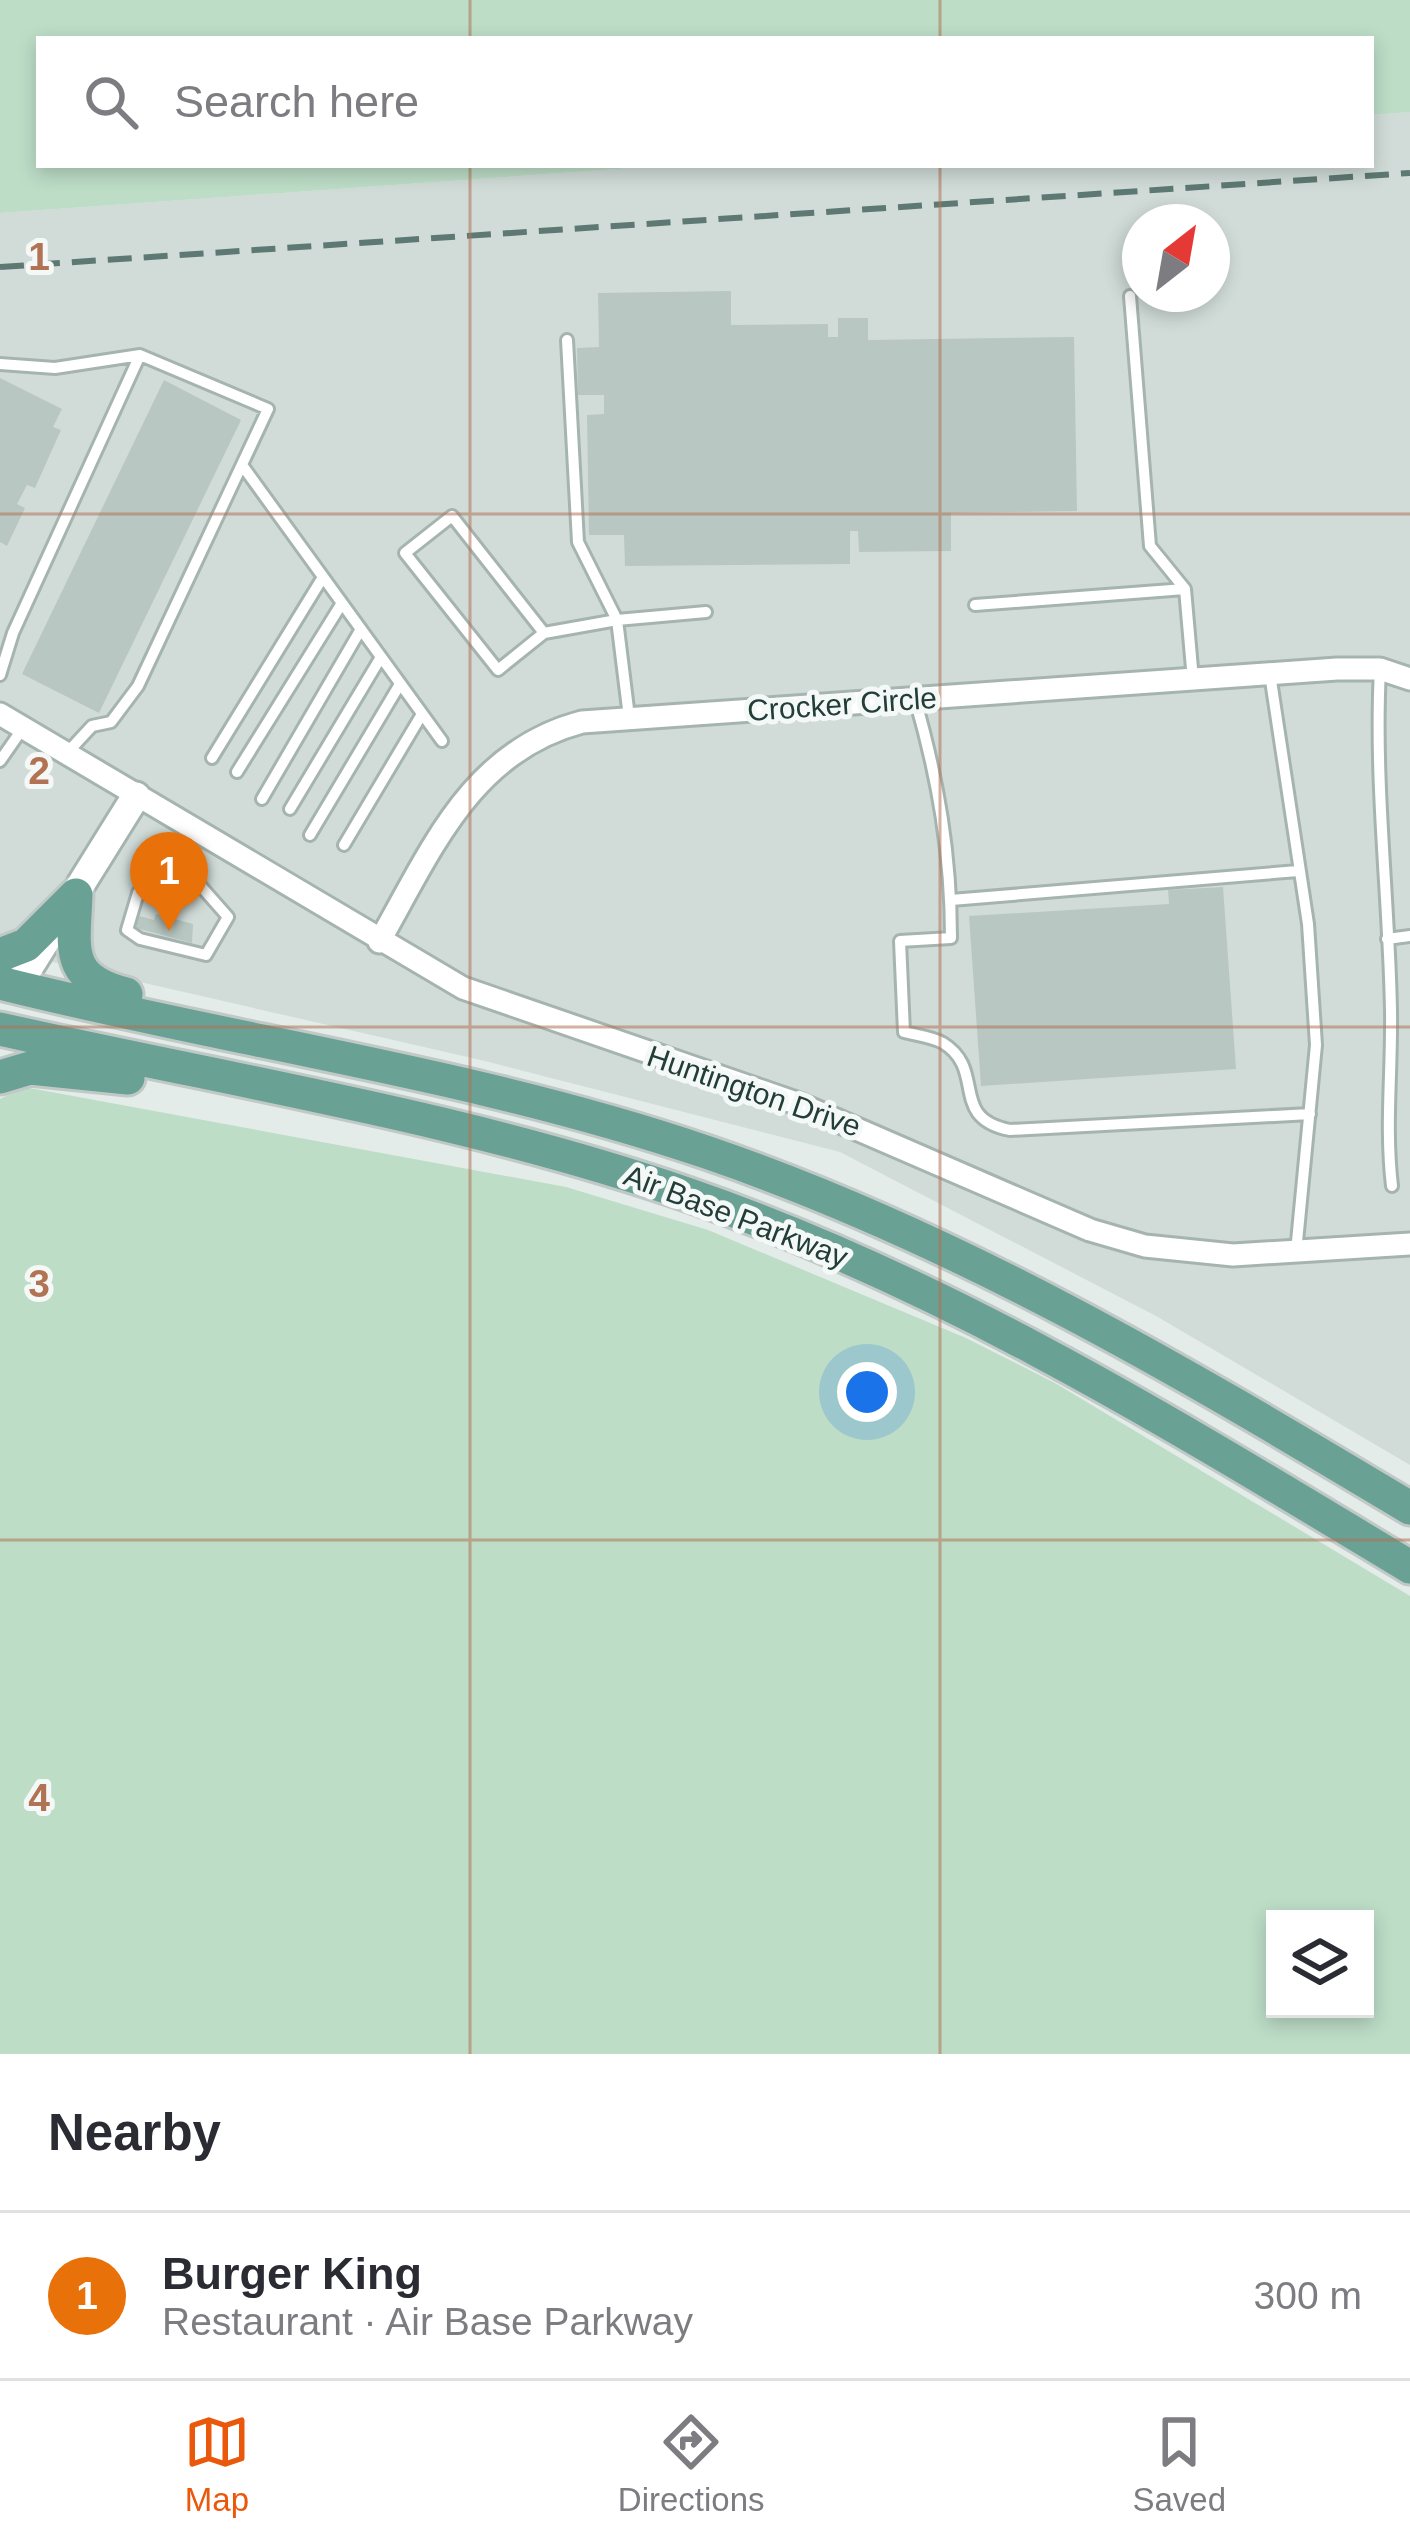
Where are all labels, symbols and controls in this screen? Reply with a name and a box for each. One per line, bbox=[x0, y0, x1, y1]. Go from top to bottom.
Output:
search box bbox=[36, 36, 1374, 168]
icon: search bbox=[78, 69, 144, 135]
text: Search here bbox=[174, 76, 419, 127]
north arrow bbox=[1122, 204, 1230, 312]
text: 1 bbox=[28, 235, 50, 278]
street label: Crocker Circle bbox=[746, 681, 938, 727]
text: 2 bbox=[28, 749, 50, 792]
pin: 1 bbox=[130, 832, 208, 931]
street label: Huntington Drive bbox=[643, 1039, 865, 1143]
street label: Air Base Parkway bbox=[620, 1158, 852, 1274]
text: 3 bbox=[28, 1262, 50, 1305]
your location bbox=[837, 1362, 897, 1422]
text: 4 bbox=[28, 1776, 50, 1819]
map controls bbox=[1266, 1910, 1374, 2018]
button: layers bbox=[1266, 1910, 1374, 2018]
text: Nearby bbox=[48, 2104, 221, 2161]
text: Burger King bbox=[162, 2248, 422, 2299]
text: 1 bbox=[76, 2274, 98, 2317]
text: 300 m bbox=[1254, 2274, 1362, 2317]
text: Restaurant · Air Base Parkway bbox=[162, 2300, 693, 2343]
tab: Map bbox=[184, 2409, 250, 2519]
tab: Directions bbox=[618, 2409, 765, 2519]
tab: Saved bbox=[1132, 2409, 1226, 2519]

